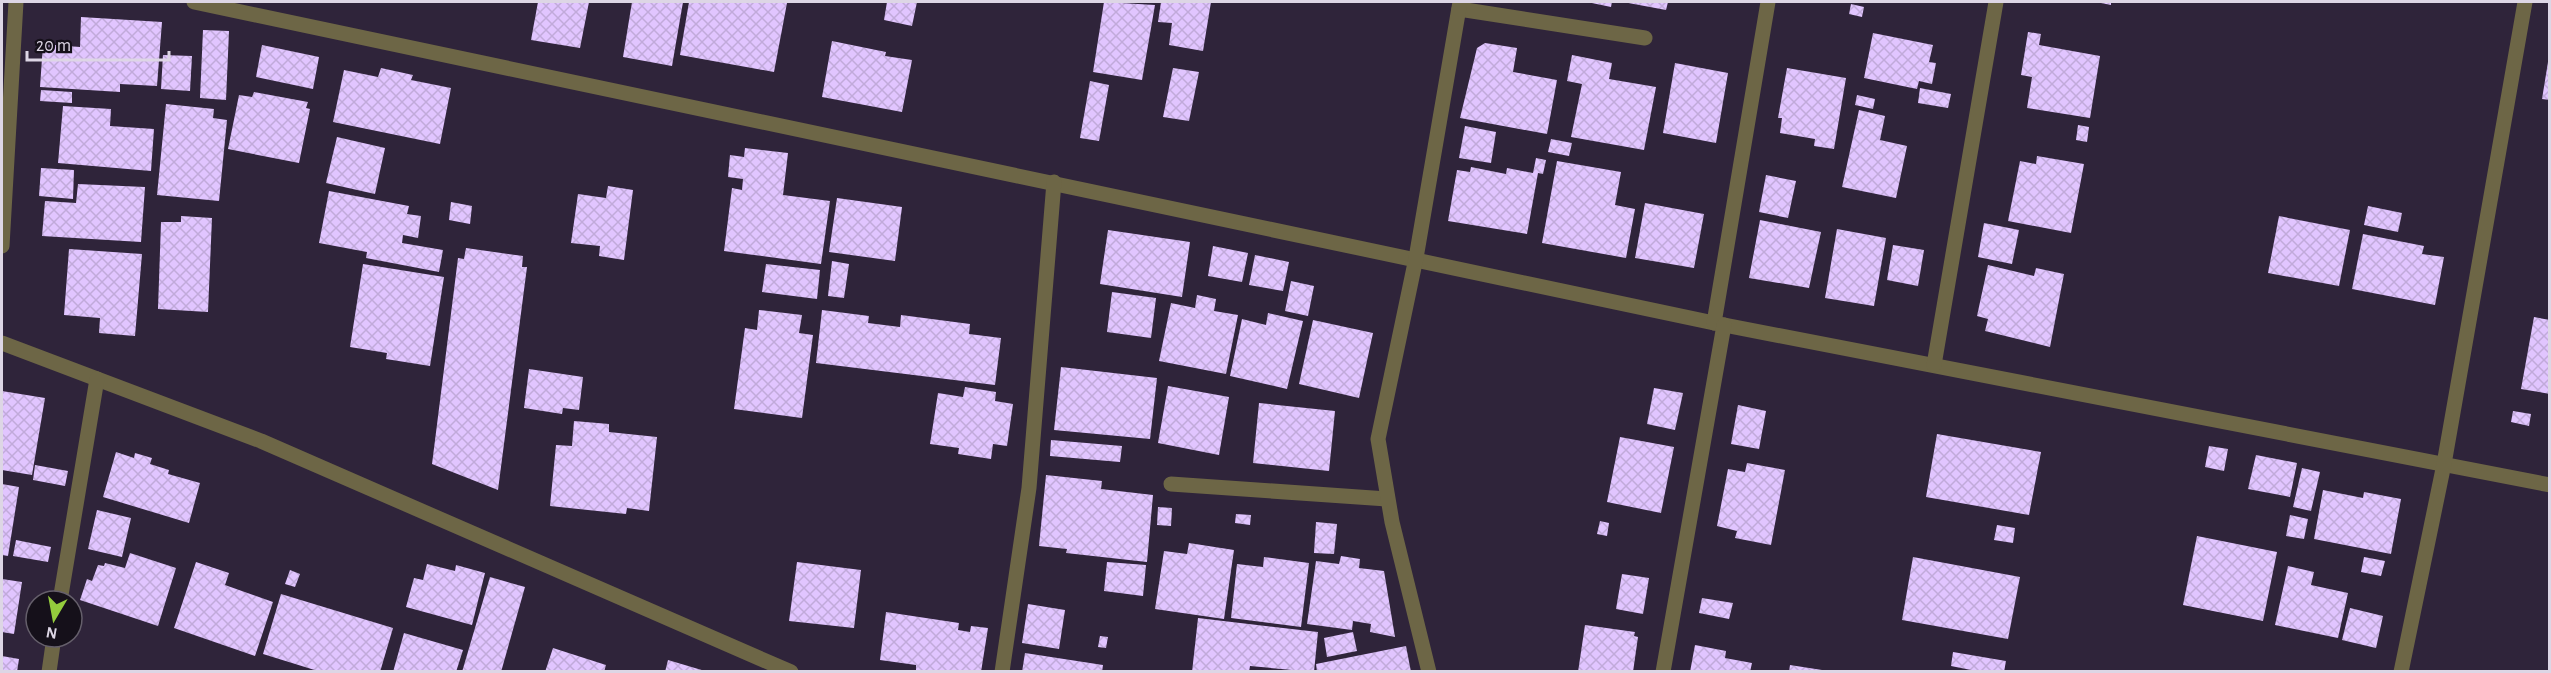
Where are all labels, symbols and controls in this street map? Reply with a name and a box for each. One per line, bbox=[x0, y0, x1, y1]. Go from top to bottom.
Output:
scale bar bbox=[27, 24, 170, 62]
text: 20 m bbox=[36, 37, 71, 55]
north arrow bbox=[24, 589, 84, 649]
text: N bbox=[45, 624, 58, 642]

